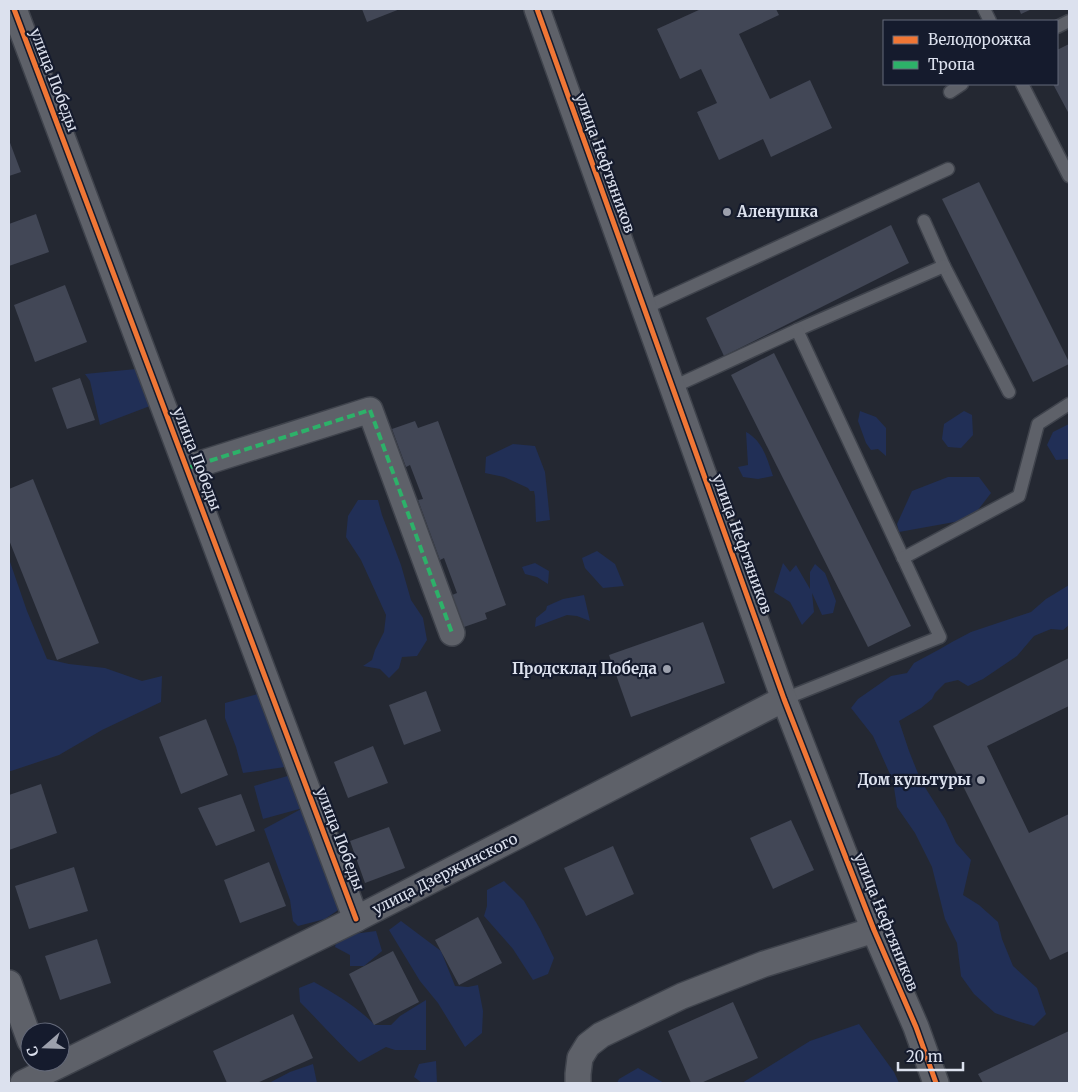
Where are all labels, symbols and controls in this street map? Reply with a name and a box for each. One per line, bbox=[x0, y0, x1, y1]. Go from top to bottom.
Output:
legend bbox=[883, 20, 1058, 85]
street label: улица Победы bbox=[26, 25, 83, 134]
text: Велодорожка bbox=[928, 30, 1031, 49]
text: Тропа bbox=[928, 55, 975, 74]
street label: улица Нефтяников bbox=[571, 90, 640, 235]
place label: Аленушка bbox=[736, 202, 819, 221]
marker: Аленушка bbox=[721, 206, 733, 218]
street label: улица Победы bbox=[169, 404, 226, 513]
street label: улица Нефтяников bbox=[708, 471, 777, 616]
place label: Продсклад Победа bbox=[512, 659, 658, 678]
marker: Продсклад Победа bbox=[661, 663, 673, 675]
place label: Дом культуры bbox=[858, 770, 971, 789]
marker: Дом культуры bbox=[975, 774, 987, 786]
street label: улица Победы bbox=[312, 784, 369, 893]
street label: улица Дзержинского bbox=[369, 829, 521, 918]
street label: улица Нефтяников bbox=[850, 850, 923, 994]
north arrow bbox=[20, 1022, 70, 1072]
scale bar bbox=[898, 1040, 963, 1072]
text: С bbox=[23, 1044, 43, 1059]
text: 20 m bbox=[906, 1047, 943, 1066]

